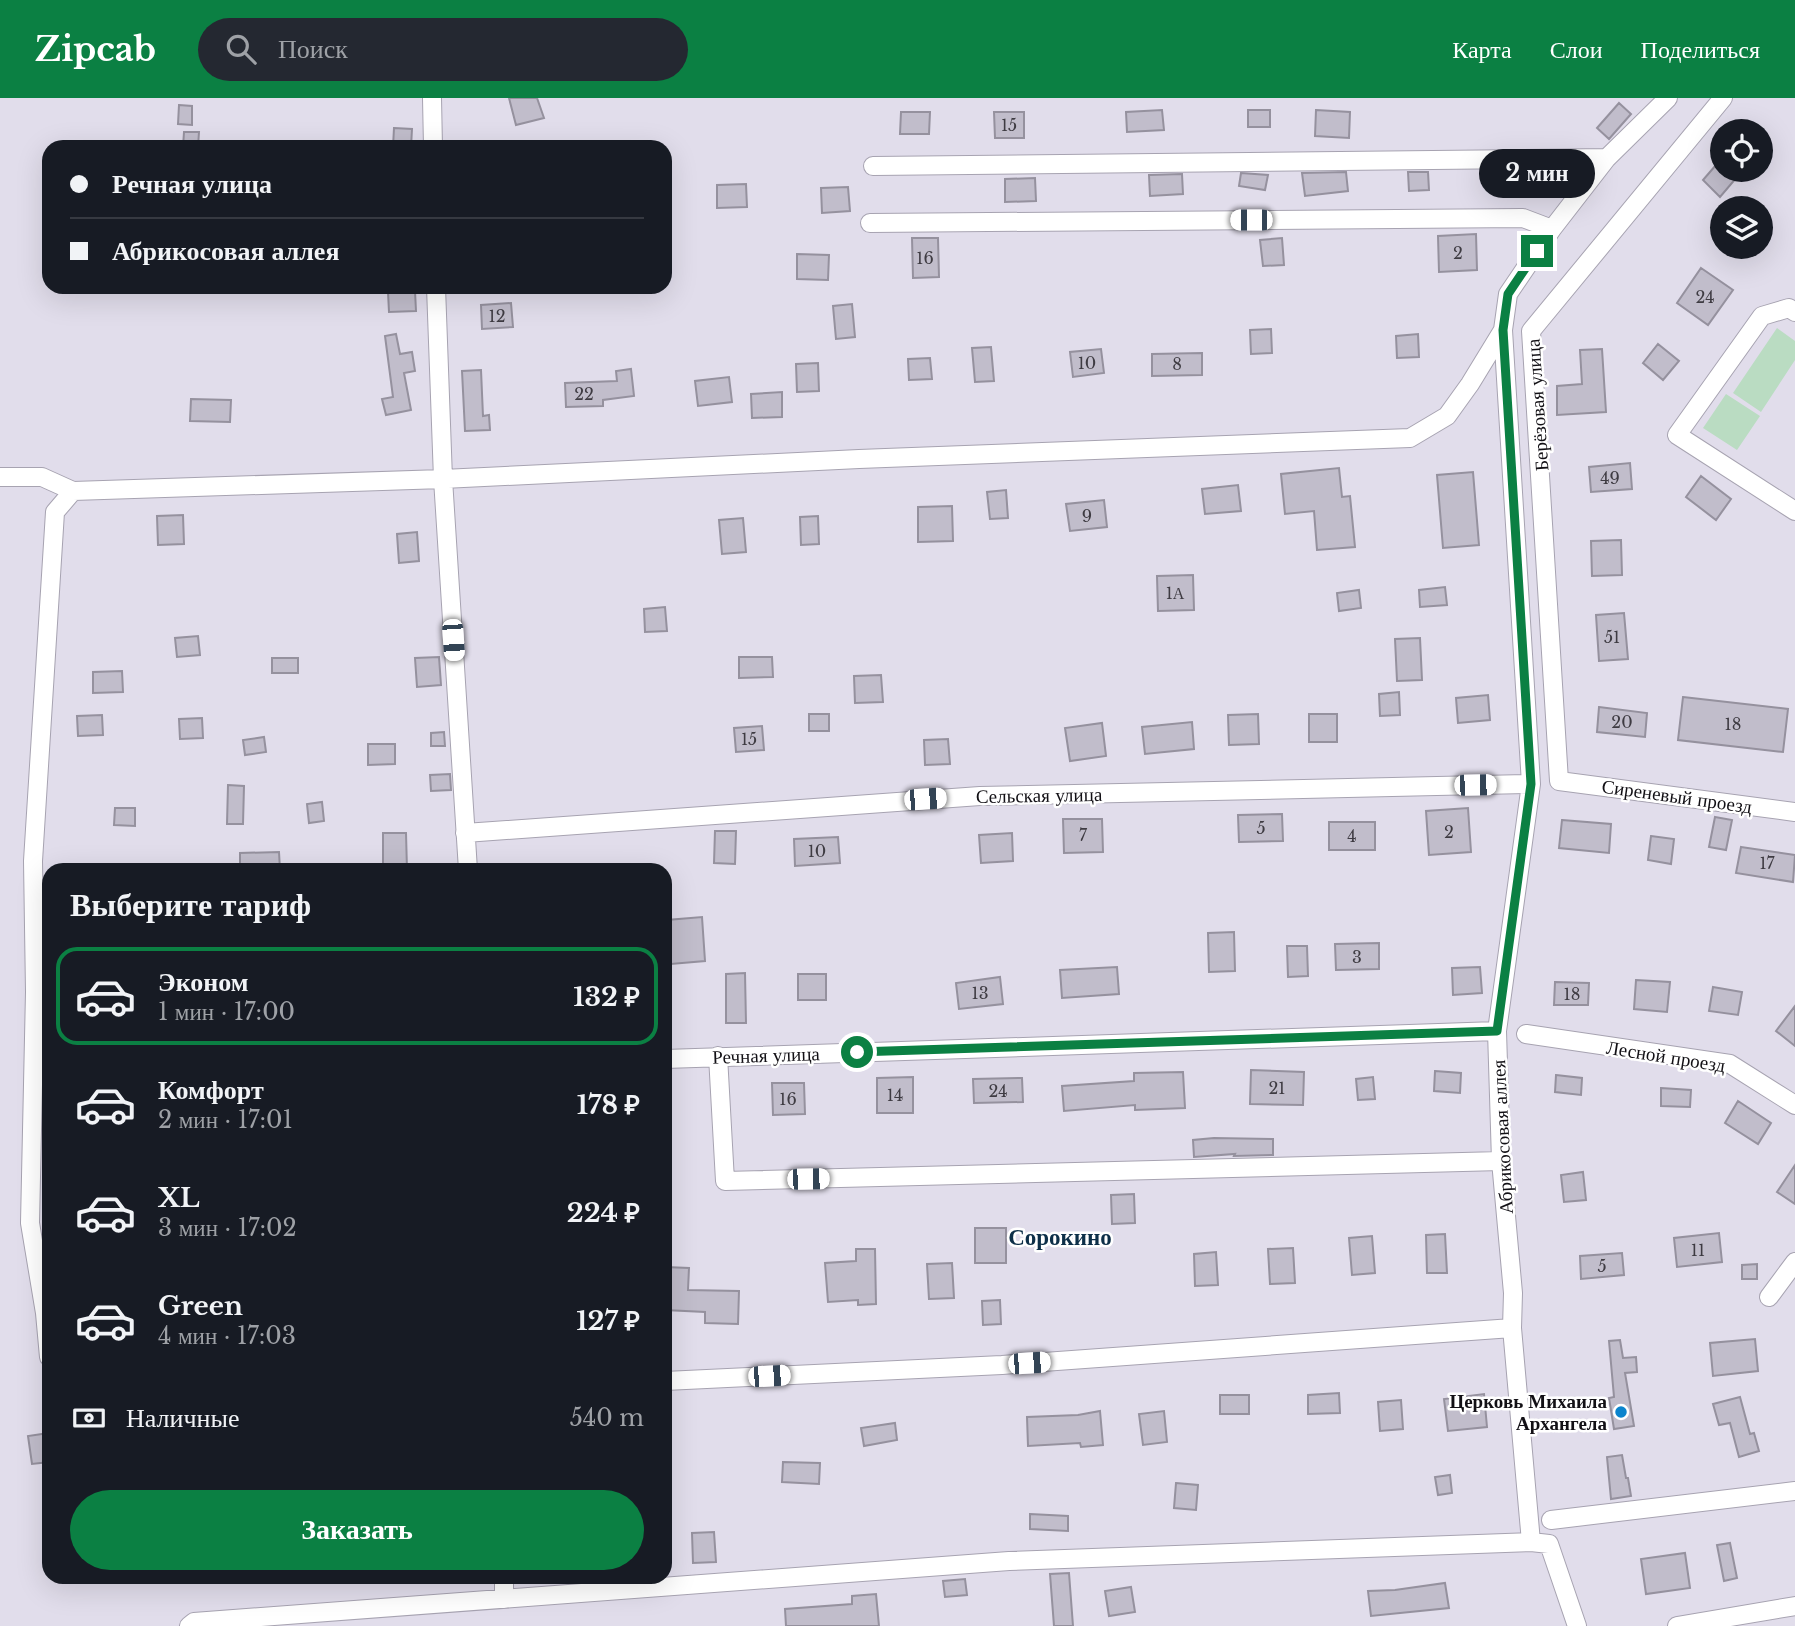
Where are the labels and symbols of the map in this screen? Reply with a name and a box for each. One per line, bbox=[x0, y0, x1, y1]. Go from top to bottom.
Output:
house number: 15 bbox=[1001, 115, 1017, 135]
callout: 2 мин bbox=[1479, 150, 1595, 198]
car bbox=[1231, 210, 1273, 231]
route end bbox=[1521, 235, 1553, 267]
house number: 2 bbox=[1453, 243, 1463, 263]
house number: 16 bbox=[916, 248, 934, 268]
house number: 24 bbox=[1695, 287, 1715, 307]
house number: 12 bbox=[489, 306, 506, 326]
street label: Берёзовая улица bbox=[1521, 338, 1554, 472]
house number: 10 bbox=[1078, 353, 1096, 373]
house number: 8 bbox=[1172, 354, 1182, 374]
house number: 22 bbox=[574, 384, 594, 404]
house number: 49 bbox=[1600, 468, 1620, 488]
house number: 9 bbox=[1082, 506, 1092, 526]
house number: 1А bbox=[1166, 583, 1185, 603]
car bbox=[442, 618, 465, 662]
house number: 51 bbox=[1604, 627, 1620, 647]
house number: 20 bbox=[1611, 712, 1633, 732]
house number: 18 bbox=[1725, 714, 1741, 734]
house number: 15 bbox=[741, 729, 757, 749]
car bbox=[1454, 774, 1497, 796]
street label: Сиреневый проезд bbox=[1600, 775, 1754, 818]
street label: Сельская улица bbox=[976, 783, 1103, 808]
car bbox=[904, 787, 947, 811]
house number: 5 bbox=[1256, 818, 1266, 838]
house number: 2 bbox=[1444, 822, 1454, 842]
house number: 7 bbox=[1079, 825, 1088, 845]
house number: 4 bbox=[1347, 826, 1357, 846]
house number: 10 bbox=[808, 841, 826, 861]
house number: 17 bbox=[1759, 853, 1776, 873]
house number: 3 bbox=[1352, 947, 1362, 967]
house number: 13 bbox=[972, 983, 989, 1003]
house number: 18 bbox=[1564, 984, 1580, 1004]
route start bbox=[841, 1036, 873, 1068]
street label: Лесной проезд bbox=[1605, 1036, 1727, 1077]
street label: Речная улица bbox=[712, 1042, 821, 1069]
street label: Абрикосовая аллея bbox=[1487, 1059, 1518, 1215]
house number: 21 bbox=[1269, 1078, 1286, 1098]
house number: 24 bbox=[988, 1081, 1008, 1101]
house number: 14 bbox=[887, 1085, 903, 1105]
house number: 16 bbox=[779, 1089, 797, 1109]
car bbox=[787, 1168, 830, 1190]
district label: Сорокино bbox=[1008, 1223, 1112, 1251]
house number: 11 bbox=[1691, 1240, 1705, 1260]
house number: 5 bbox=[1597, 1256, 1607, 1276]
car bbox=[1008, 1351, 1051, 1375]
car bbox=[748, 1364, 791, 1388]
place label: Церковь Михаила Архангела bbox=[1449, 1390, 1607, 1435]
marker: Церковь Михаила Архангела bbox=[1613, 1404, 1629, 1420]

